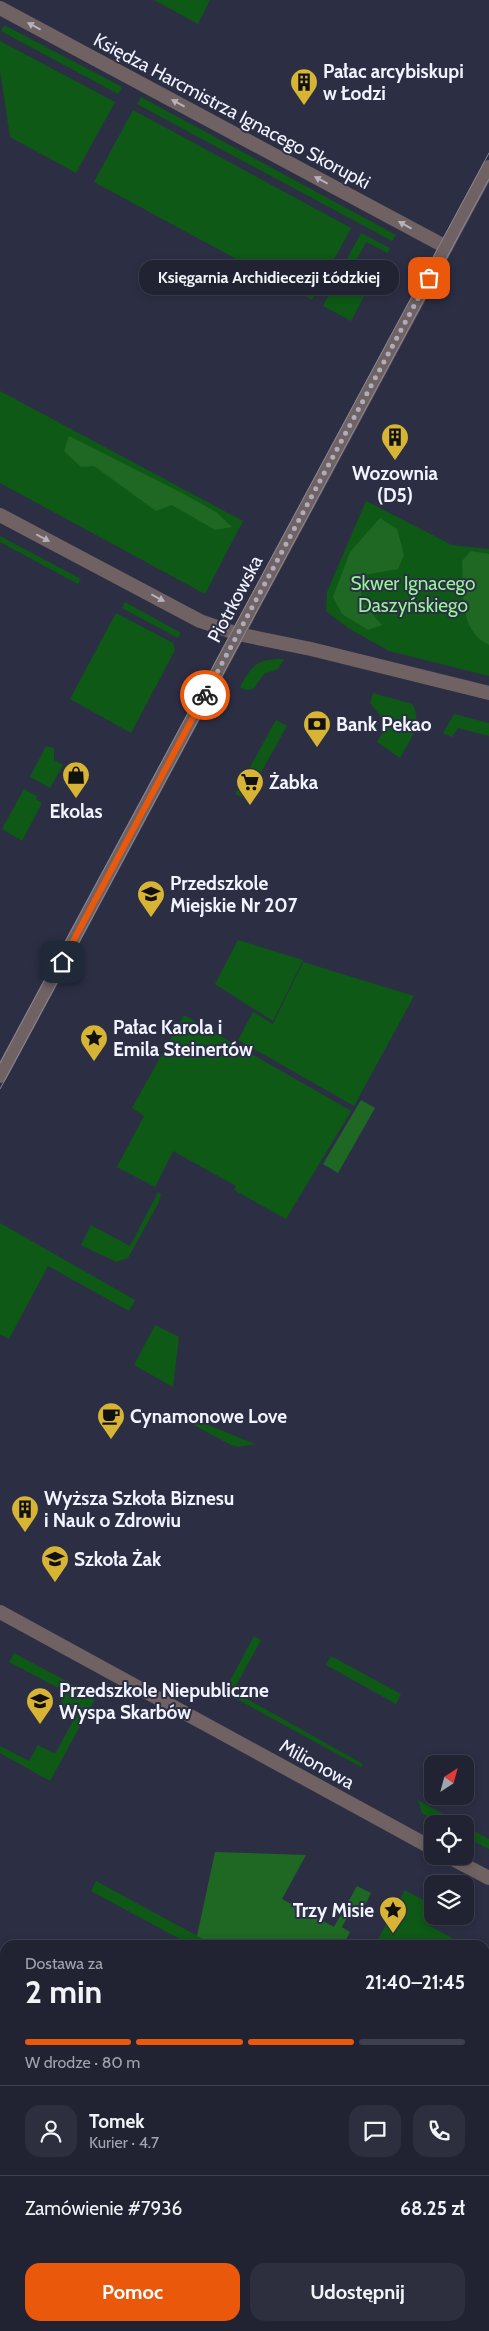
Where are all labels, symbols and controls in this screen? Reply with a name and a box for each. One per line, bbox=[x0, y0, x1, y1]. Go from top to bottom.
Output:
one-way arrow bbox=[27, 22, 42, 30]
street label: Księdza Harcmistrza Ignacego Skorupki bbox=[90, 28, 374, 194]
place label: Pałac arcybiskupi w Łodzi bbox=[323, 60, 464, 105]
building icon: Pałac arcybiskupi w Łodzi bbox=[289, 67, 319, 106]
one-way arrow bbox=[170, 99, 185, 107]
one-way arrow bbox=[313, 176, 328, 184]
one-way arrow bbox=[397, 221, 412, 229]
pin bbox=[408, 257, 450, 299]
callout: Księgarnia Archidiecezji Łódzkiej bbox=[139, 260, 399, 296]
icon: bag bbox=[415, 264, 443, 292]
text: Księgarnia Archidiecezji Łódzkiej bbox=[158, 268, 380, 287]
building icon: Wozownia (D5) bbox=[380, 422, 410, 461]
place label: Wozownia (D5) bbox=[352, 462, 439, 507]
one-way arrow bbox=[36, 533, 50, 542]
street label: Piotrkowska bbox=[203, 552, 267, 646]
park label: Skwer Ignacego Daszyńskiego bbox=[350, 572, 476, 617]
one-way arrow bbox=[151, 594, 165, 603]
courier bbox=[180, 670, 230, 720]
icon: bike bbox=[191, 681, 219, 709]
bank icon: Bank Pekao bbox=[302, 709, 332, 748]
place label: Bank Pekao bbox=[336, 713, 432, 736]
shop icon: Ekolas bbox=[61, 760, 91, 799]
supermarket icon: Żabka bbox=[235, 767, 265, 806]
place label: Żabka bbox=[269, 771, 319, 794]
place label: Ekolas bbox=[50, 800, 102, 823]
place label: Przedszkole Miejskie Nr 207 bbox=[170, 872, 298, 917]
school or university icon: Przedszkole Miejskie Nr 207 bbox=[136, 879, 166, 918]
pin bbox=[41, 941, 83, 983]
icon: home bbox=[48, 948, 76, 976]
place label: Pałac Karola i Emila Steinertów bbox=[113, 1016, 253, 1061]
place icon: Pałac Karola i Emila Steinertów bbox=[79, 1023, 109, 1062]
cafe icon: Cynamonowe Love bbox=[96, 1401, 126, 1440]
place label: Cynamonowe Love bbox=[130, 1405, 287, 1428]
place label: Wyższa Szkoła Biznesu i Nauk o Zdrowiu bbox=[44, 1487, 234, 1532]
building icon: Wyższa Szkoła Biznesu i Nauk o Zdrowiu bbox=[10, 1494, 40, 1533]
school or university icon: Szkoła Żak bbox=[40, 1544, 70, 1583]
place label: Szkoła Żak bbox=[74, 1548, 162, 1571]
place label: Przedszkole Niepubliczne Wyspa Skarbów bbox=[59, 1679, 269, 1724]
school or university icon: Przedszkole Niepubliczne Wyspa Skarbów bbox=[25, 1686, 55, 1725]
street label: Milionowa bbox=[276, 1734, 358, 1794]
north arrow bbox=[424, 1755, 474, 1805]
map controls bbox=[424, 1755, 474, 1925]
button: locate bbox=[424, 1815, 474, 1865]
button: layers bbox=[424, 1875, 474, 1925]
place icon: Trzy Misie bbox=[378, 1895, 408, 1934]
place label: Trzy Misie bbox=[293, 1899, 374, 1922]
text: Dostawa za bbox=[25, 1954, 103, 1973]
text: 21:40–21:45 bbox=[365, 1971, 465, 1994]
text: 2 min bbox=[25, 1972, 102, 2011]
text: W drodze · 80 m bbox=[25, 2053, 140, 2072]
button: person bbox=[25, 2105, 77, 2157]
button: chat bbox=[349, 2105, 401, 2157]
button: phone bbox=[413, 2105, 465, 2157]
text: Tomek bbox=[89, 2110, 144, 2133]
text: Kurier · 4.7 bbox=[89, 2133, 159, 2152]
text: Zamówienie #7936 bbox=[25, 2197, 182, 2220]
text: 68.25 zł bbox=[400, 2197, 465, 2220]
button: Pomoc bbox=[25, 2263, 240, 2321]
button: Udostępnij bbox=[250, 2263, 465, 2321]

